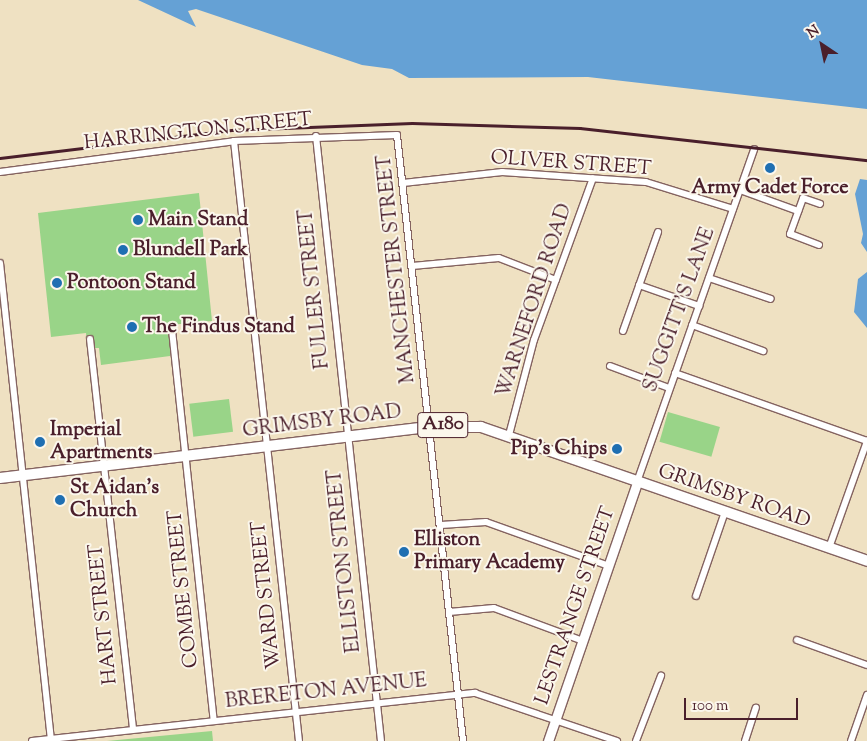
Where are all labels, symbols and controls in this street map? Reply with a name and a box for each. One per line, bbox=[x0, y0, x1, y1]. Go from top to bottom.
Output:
north arrow bbox=[797, 20, 847, 70]
text: N bbox=[803, 21, 824, 44]
street label: HARRINGTON STREET bbox=[83, 108, 313, 156]
street label: OLIVER STREET bbox=[490, 146, 652, 182]
street label: MANCHESTER STREET bbox=[373, 153, 421, 385]
marker: Army Cadet Force bbox=[764, 162, 776, 174]
place label: Army Cadet Force bbox=[691, 176, 849, 200]
street label: WARNEFORD ROAD bbox=[492, 201, 578, 401]
place label: Main Stand bbox=[148, 208, 248, 232]
street label: FULLER STREET bbox=[295, 208, 335, 370]
marker: Main Stand bbox=[132, 214, 144, 226]
street label: SUGGITT'S LANE bbox=[639, 224, 721, 396]
place label: Blundell Park bbox=[133, 238, 248, 262]
marker: Blundell Park bbox=[117, 244, 129, 256]
place label: Pontoon Stand bbox=[67, 271, 196, 295]
marker: Pontoon Stand bbox=[51, 277, 63, 289]
place label: The Findus Stand bbox=[142, 315, 295, 339]
marker: The Findus Stand bbox=[126, 321, 138, 333]
street label: GRIMSBY ROAD bbox=[241, 400, 403, 444]
road number: A180 bbox=[417, 408, 469, 442]
place label: Imperial Apartments bbox=[50, 419, 152, 466]
marker: Imperial Apartments bbox=[34, 436, 46, 448]
place label: Pip’s Chips bbox=[511, 437, 607, 461]
marker: Pip’s Chips bbox=[611, 443, 623, 455]
street label: GRIMSBY ROAD bbox=[655, 460, 813, 534]
street label: ELLISTON STREET bbox=[323, 468, 367, 654]
place label: St Aidan's Church bbox=[70, 476, 159, 523]
marker: St Aidan's Church bbox=[54, 494, 66, 506]
street label: LESTRANGE STREET bbox=[531, 504, 621, 708]
street label: COMBE STREET bbox=[164, 509, 204, 669]
street label: WARD STREET bbox=[247, 520, 287, 670]
place label: Elliston Primary Academy bbox=[414, 528, 565, 575]
street label: HART STREET bbox=[85, 542, 123, 686]
marker: Elliston Primary Academy bbox=[398, 546, 410, 558]
street label: BRERETON AVENUE bbox=[224, 669, 428, 715]
scale bar bbox=[687, 688, 801, 720]
text: 100 m bbox=[692, 696, 728, 717]

